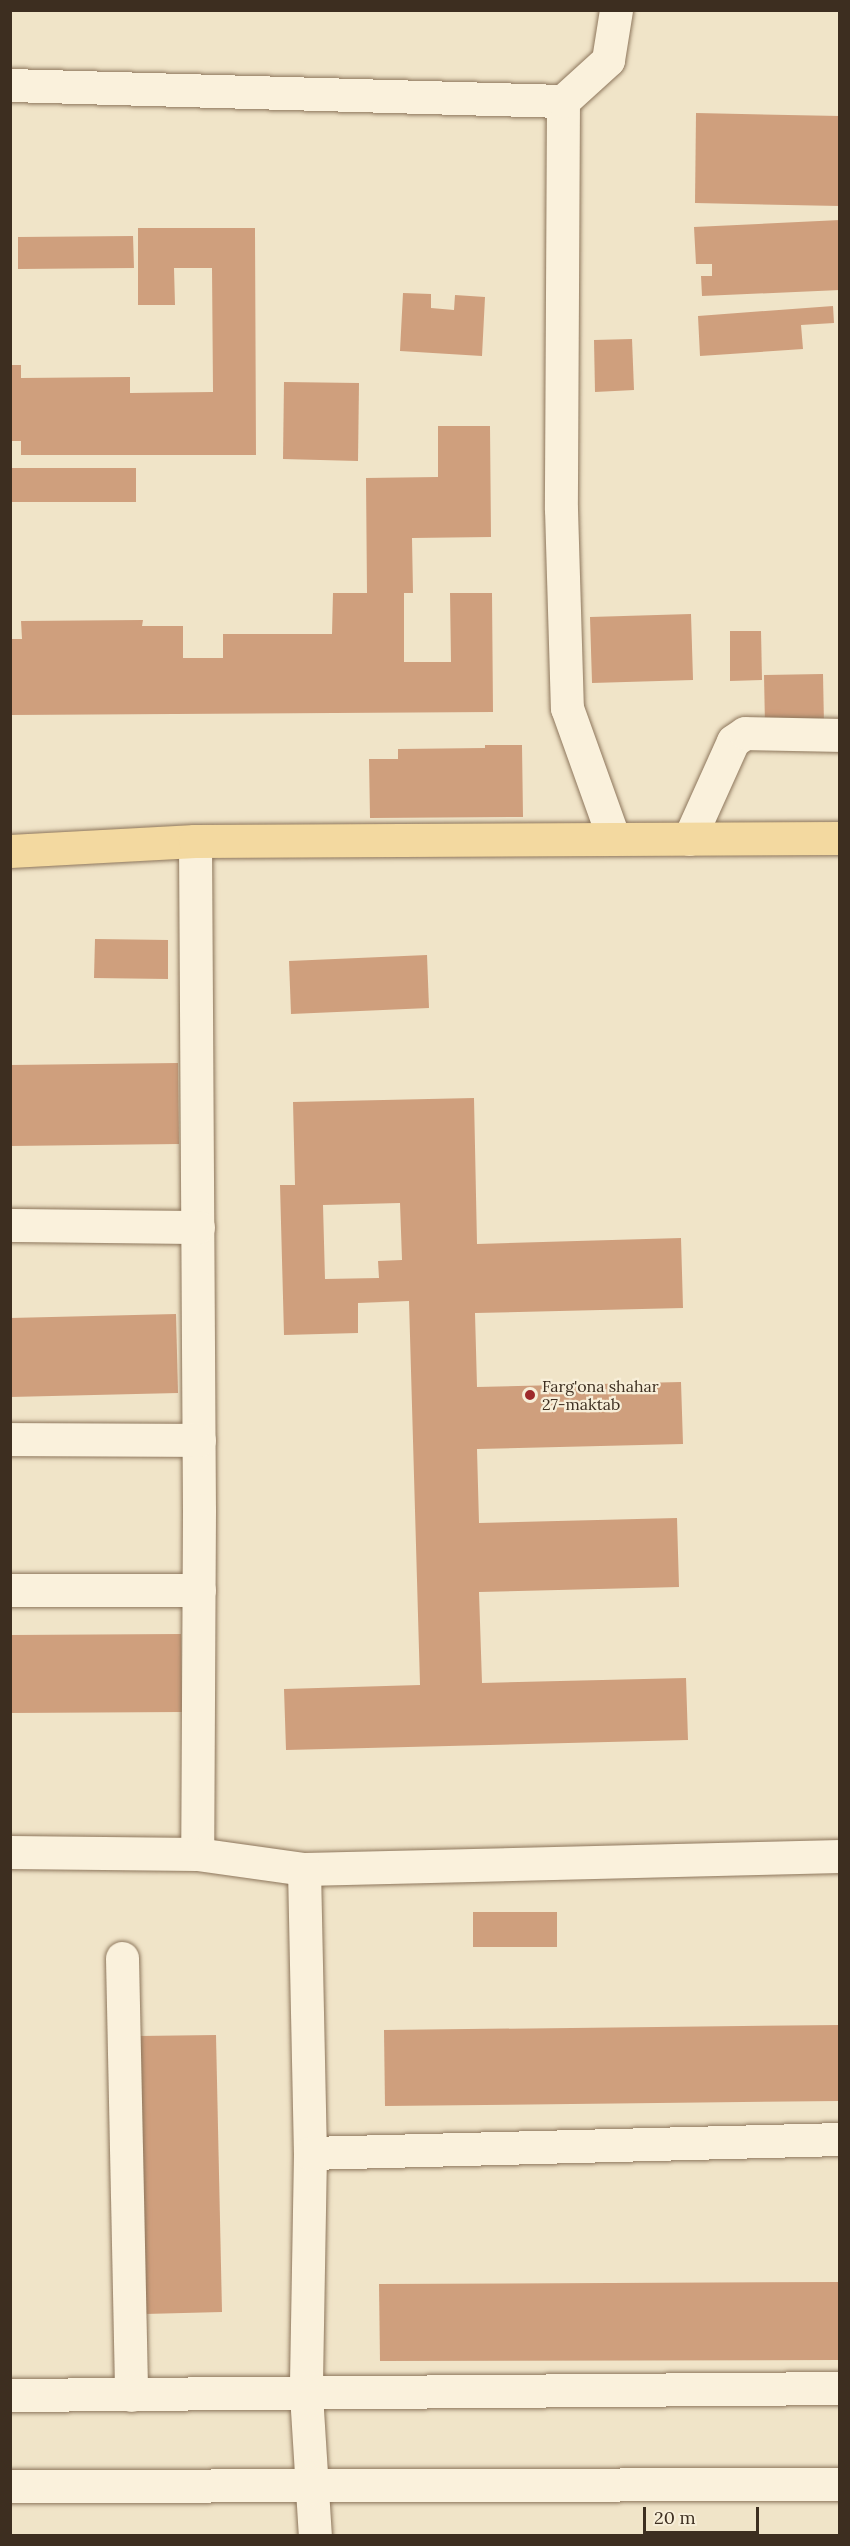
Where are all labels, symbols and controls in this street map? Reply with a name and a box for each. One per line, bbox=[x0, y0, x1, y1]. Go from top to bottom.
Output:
place label: Farg'ona shahar 27-maktab bbox=[542, 1376, 659, 1414]
marker: Farg'ona shahar 27-maktab bbox=[523, 1388, 537, 1402]
scale bar bbox=[646, 2495, 762, 2533]
text: 20 m bbox=[654, 2506, 696, 2529]

